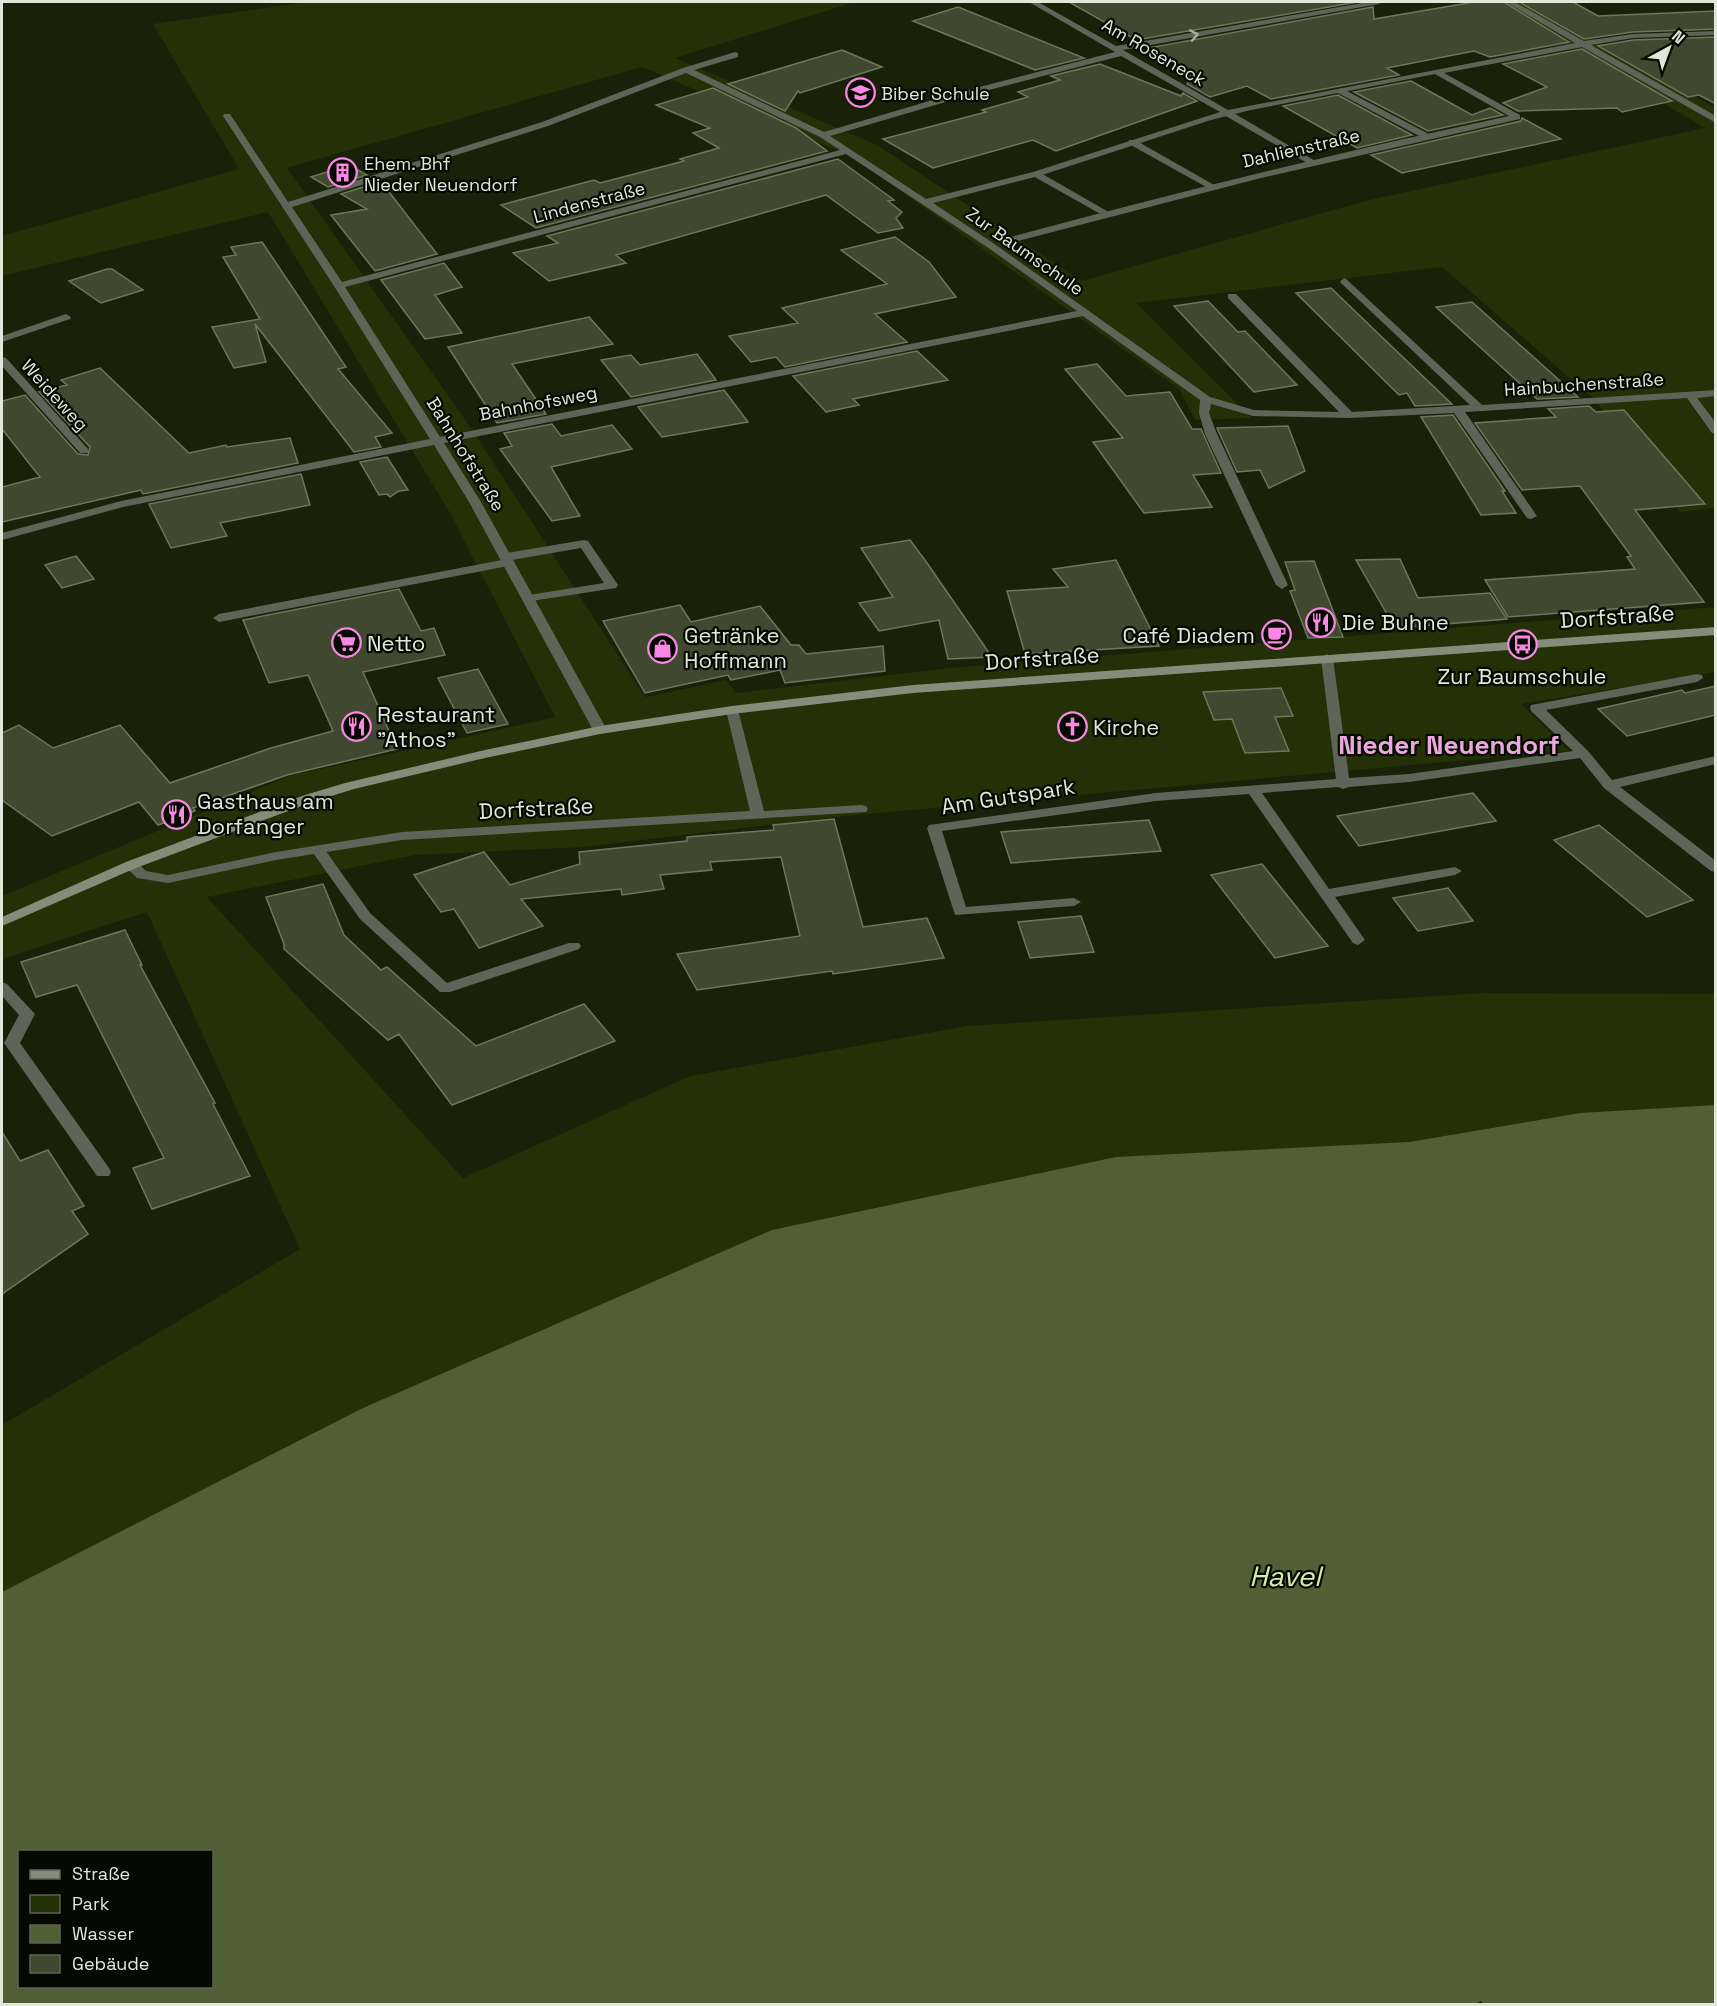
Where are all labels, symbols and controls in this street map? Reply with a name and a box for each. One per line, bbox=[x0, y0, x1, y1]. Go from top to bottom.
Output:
street label: Am Roseneck bbox=[1098, 13, 1210, 91]
north arrow bbox=[1639, 18, 1699, 78]
text: N bbox=[1668, 26, 1689, 49]
one-way arrow bbox=[1188, 29, 1198, 42]
school or university icon: Biber Schule bbox=[844, 77, 876, 109]
place label: Biber Schule bbox=[881, 82, 990, 105]
street label: Dahlienstraße bbox=[1240, 123, 1362, 173]
place label: Ehem. Bhf Nieder Neuendorf bbox=[364, 152, 517, 196]
building icon: Ehem. Bhf Nieder Neuendorf bbox=[327, 157, 359, 189]
street label: Lindenstraße bbox=[531, 176, 647, 228]
street label: Zur Baumschule bbox=[962, 202, 1088, 300]
street label: Weideweg bbox=[17, 354, 93, 436]
street label: Hainbuchenstraße bbox=[1503, 367, 1665, 401]
street label: Bahnhofsweg bbox=[477, 380, 599, 426]
street label: Bahnhofstraße bbox=[422, 393, 510, 515]
street label: Dorfstraße bbox=[1559, 598, 1675, 634]
restaurant icon: Die Buhne bbox=[1305, 606, 1337, 638]
place label: Die Buhne bbox=[1342, 608, 1449, 636]
cafe icon: Café Diadem bbox=[1260, 619, 1292, 651]
place label: Getränke Hoffmann bbox=[684, 621, 787, 674]
place label: Café Diadem bbox=[1123, 621, 1255, 649]
supermarket icon: Netto bbox=[330, 627, 362, 659]
bus stop icon: Zur Baumschule bbox=[1506, 628, 1538, 660]
place label: Netto bbox=[367, 629, 425, 657]
shop icon: Getränke Hoffmann bbox=[647, 632, 679, 664]
street label: Dorfstraße bbox=[984, 640, 1100, 676]
place label: Zur Baumschule bbox=[1437, 662, 1607, 690]
place label: Restaurant "Athos" bbox=[377, 700, 495, 753]
restaurant icon: Restaurant "Athos" bbox=[340, 711, 372, 743]
church icon: Kirche bbox=[1056, 711, 1088, 743]
place label: Kirche bbox=[1093, 713, 1159, 741]
district label: Nieder Neuendorf bbox=[1338, 728, 1560, 762]
street label: Am Gutspark bbox=[939, 772, 1077, 820]
place label: Gasthaus am Dorfanger bbox=[197, 787, 334, 840]
street label: Dorfstraße bbox=[478, 791, 594, 825]
restaurant icon: Gasthaus am Dorfanger bbox=[160, 798, 192, 830]
water label: Havel bbox=[1249, 1558, 1324, 1594]
legend bbox=[18, 1850, 213, 1988]
text: Straße bbox=[72, 1862, 130, 1885]
text: Park bbox=[72, 1892, 110, 1915]
text: Wasser bbox=[72, 1922, 134, 1945]
text: Gebäude bbox=[72, 1952, 150, 1975]

